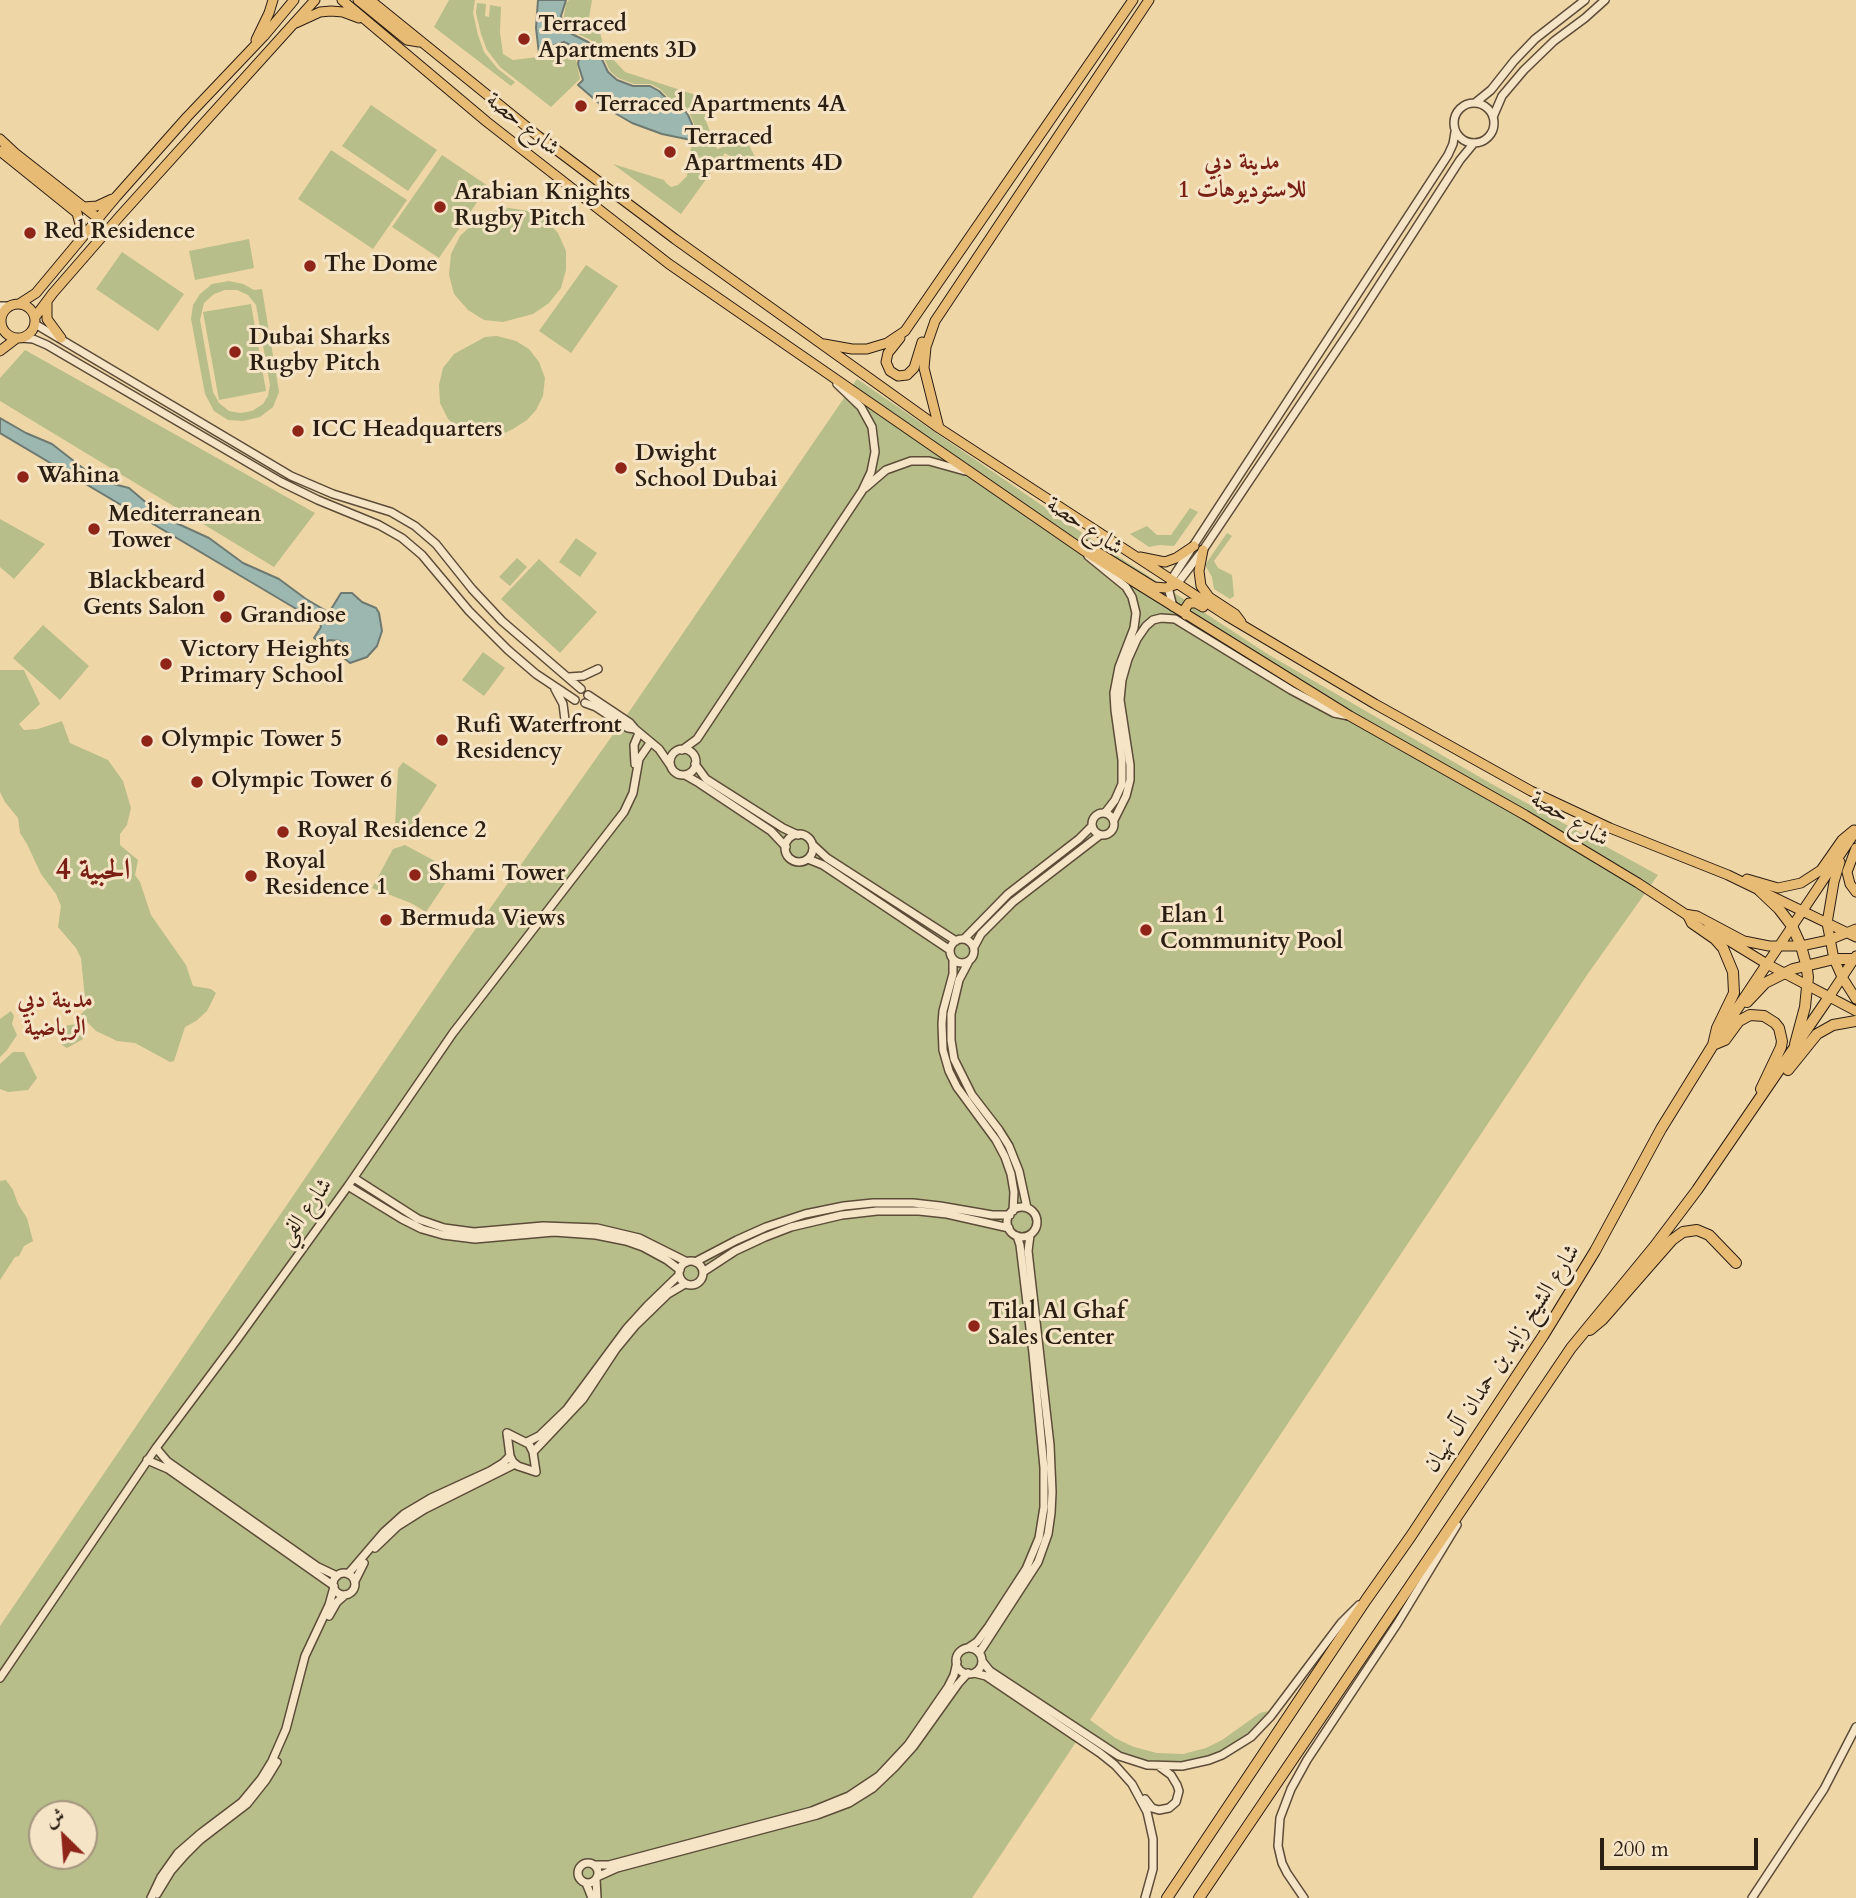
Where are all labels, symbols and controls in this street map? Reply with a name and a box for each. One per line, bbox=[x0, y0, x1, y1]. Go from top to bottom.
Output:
place label: Terraced Apartments 3D bbox=[538, 12, 697, 66]
marker: Terraced Apartments 3D bbox=[516, 31, 532, 47]
street label: شارع حصة bbox=[480, 87, 564, 163]
place label: Terraced Apartments 4A bbox=[595, 92, 846, 120]
marker: Terraced Apartments 4A bbox=[573, 98, 589, 114]
place label: Terraced Apartments 4D bbox=[684, 125, 843, 179]
marker: Terraced Apartments 4D bbox=[662, 144, 678, 160]
district label: مدينة دبي للاستوديوهات 1 bbox=[1178, 149, 1306, 205]
place label: Arabian Knights Rugby Pitch bbox=[454, 180, 630, 234]
marker: Arabian Knights Rugby Pitch bbox=[432, 199, 448, 215]
place label: Red Residence bbox=[44, 219, 195, 247]
marker: Red Residence bbox=[22, 225, 38, 241]
place label: The Dome bbox=[324, 252, 438, 280]
marker: The Dome bbox=[302, 258, 318, 274]
place label: Dubai Sharks Rugby Pitch bbox=[249, 325, 390, 379]
marker: Dubai Sharks Rugby Pitch bbox=[227, 344, 243, 360]
place label: ICC Headquarters bbox=[312, 417, 502, 445]
marker: ICC Headquarters bbox=[290, 423, 306, 439]
place label: Dwight School Dubai bbox=[635, 441, 778, 495]
marker: Dwight School Dubai bbox=[613, 460, 629, 476]
place label: Wahina bbox=[37, 463, 120, 491]
marker: Wahina bbox=[15, 469, 31, 485]
street label: شارع حصة bbox=[1040, 491, 1128, 563]
place label: Mediterranean Tower bbox=[108, 502, 261, 556]
marker: Mediterranean Tower bbox=[86, 521, 102, 537]
place label: Blackbeard Gents Salon bbox=[83, 569, 205, 623]
marker: Blackbeard Gents Salon bbox=[211, 588, 227, 604]
place label: Grandiose bbox=[240, 603, 346, 631]
marker: Grandiose bbox=[218, 609, 234, 625]
place label: Victory Heights Primary School bbox=[180, 637, 350, 691]
marker: Victory Heights Primary School bbox=[158, 656, 174, 672]
place label: Rufi Waterfront Residency bbox=[456, 713, 622, 767]
place label: Olympic Tower 5 bbox=[161, 727, 342, 755]
marker: Rufi Waterfront Residency bbox=[434, 732, 450, 748]
marker: Olympic Tower 5 bbox=[139, 733, 155, 749]
place label: Olympic Tower 6 bbox=[211, 768, 392, 796]
marker: Olympic Tower 6 bbox=[189, 774, 205, 790]
street label: شارع حصة bbox=[1525, 786, 1613, 854]
place label: Royal Residence 2 bbox=[297, 818, 486, 846]
marker: Royal Residence 2 bbox=[275, 824, 291, 840]
place label: Royal Residence 1 bbox=[265, 849, 388, 903]
district label: الحبية 4 bbox=[56, 854, 130, 890]
place label: Shami Tower bbox=[429, 861, 566, 889]
marker: Shami Tower bbox=[407, 867, 423, 883]
marker: Royal Residence 1 bbox=[243, 868, 259, 884]
place label: Elan 1 Community Pool bbox=[1160, 903, 1343, 957]
place label: Bermuda Views bbox=[400, 906, 565, 934]
marker: Bermuda Views bbox=[378, 912, 394, 928]
marker: Elan 1 Community Pool bbox=[1138, 922, 1154, 938]
district label: مدينة دبي الرياضية bbox=[17, 987, 93, 1043]
street label: شارع الفي bbox=[273, 1173, 339, 1251]
street label: شارع الشيخ زايد بن حمدان آل نهيان bbox=[1419, 1240, 1587, 1478]
place label: Tilal Al Ghaf Sales Center bbox=[988, 1299, 1125, 1353]
marker: Tilal Al Ghaf Sales Center bbox=[966, 1318, 982, 1334]
north arrow bbox=[28, 1800, 98, 1870]
text: ش bbox=[41, 1802, 69, 1834]
scale bar bbox=[1604, 1825, 1762, 1869]
text: 200 m bbox=[1613, 1835, 1669, 1864]

